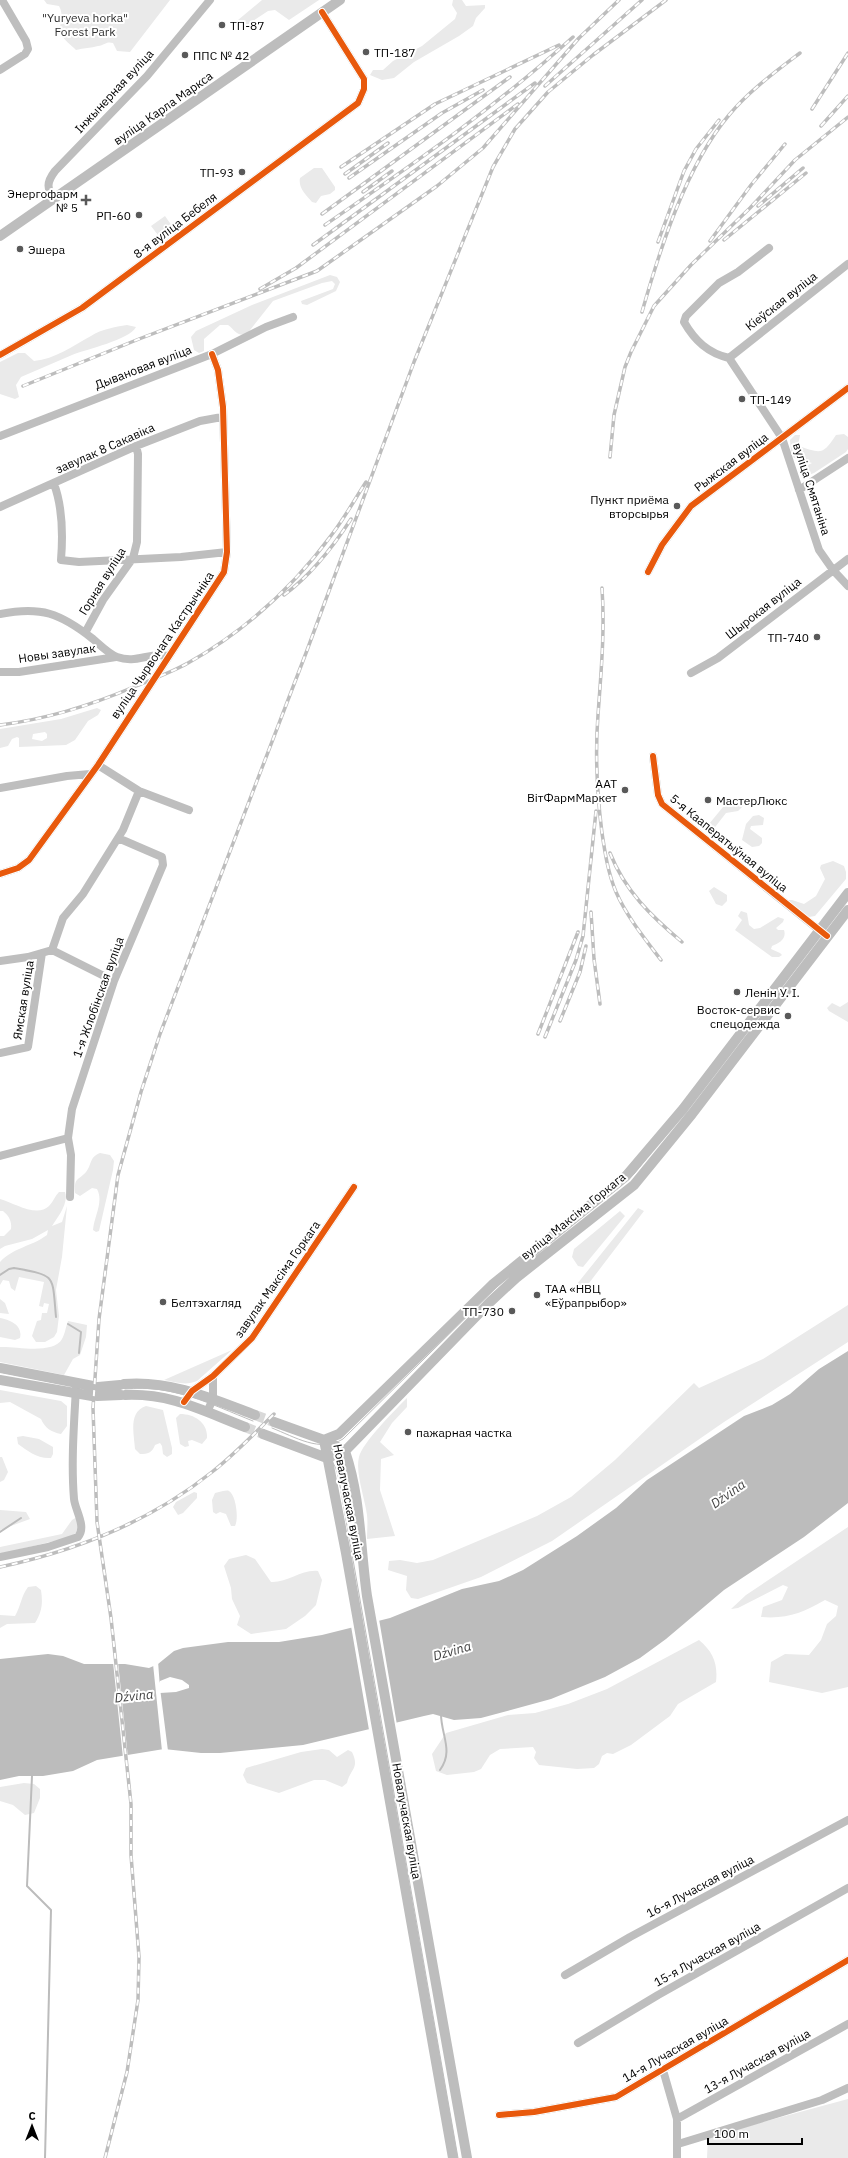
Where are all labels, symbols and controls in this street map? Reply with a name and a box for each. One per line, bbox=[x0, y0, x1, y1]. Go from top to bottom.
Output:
park label: "Yuryeva horka" Forest Park bbox=[42, 10, 128, 39]
place label: ТП-87 bbox=[230, 18, 264, 33]
marker: ТП-87 bbox=[217, 20, 227, 30]
place label: ТП-187 bbox=[374, 45, 416, 60]
street label: Інжынерная вуліца bbox=[71, 46, 157, 136]
marker: ТП-187 bbox=[361, 47, 371, 57]
place label: ППС № 42 bbox=[193, 48, 249, 63]
marker: ППС № 42 bbox=[180, 50, 190, 60]
street label: вуліца Карла Маркса bbox=[110, 68, 216, 148]
place label: ТП-93 bbox=[200, 165, 234, 180]
marker: ТП-93 bbox=[237, 167, 247, 177]
place label: Энергофарм № 5 bbox=[7, 186, 78, 215]
street label: 8-я вуліца Бебеля bbox=[130, 189, 220, 261]
marker: Энергофарм № 5 bbox=[81, 195, 91, 205]
place label: РП-60 bbox=[96, 208, 131, 223]
marker: РП-60 bbox=[134, 210, 144, 220]
place label: Эшера bbox=[28, 242, 66, 257]
marker: Эшера bbox=[15, 244, 25, 254]
street label: Кіеўская вуліца bbox=[742, 268, 820, 334]
street label: Дывановая вуліца bbox=[93, 341, 194, 392]
place label: ТП-149 bbox=[750, 392, 792, 407]
marker: ТП-149 bbox=[737, 394, 747, 404]
street label: завулак 8 Сакавіка bbox=[53, 419, 157, 477]
street label: Рыжская вуліца bbox=[691, 429, 772, 495]
street label: вуліца Смятаніна bbox=[790, 441, 834, 538]
place label: Пункт приёма вторсырья bbox=[590, 492, 670, 521]
marker: Пункт приёма вторсырья bbox=[672, 501, 682, 511]
street label: Горная вуліца bbox=[75, 544, 129, 618]
street label: вуліца Чырвонага Кастрычніка bbox=[107, 568, 217, 721]
street label: Шырокая вуліца bbox=[722, 573, 804, 642]
place label: ТП-740 bbox=[767, 630, 809, 645]
marker: ТП-740 bbox=[812, 632, 822, 642]
street label: Новы завулак bbox=[17, 640, 97, 666]
place label: ААТ ВітФармМаркет bbox=[527, 776, 617, 805]
marker: ААТ ВітФармМаркет bbox=[620, 785, 630, 795]
street label: 5-я Кааператыўная вуліца bbox=[667, 791, 791, 896]
place label: МастерЛюкс bbox=[716, 793, 787, 808]
marker: МастерЛюкс bbox=[703, 795, 713, 805]
street label: 1-я Жлобінская вуліца bbox=[69, 934, 127, 1059]
street label: Ямская вуліца bbox=[9, 959, 37, 1041]
place label: Ленін У. І. bbox=[745, 985, 800, 1000]
marker: Ленін У. І. bbox=[732, 987, 742, 997]
place label: Восток-сервис спецодежда bbox=[697, 1002, 781, 1031]
marker: Восток-сервис спецодежда bbox=[783, 1011, 793, 1021]
street label: вуліца Максіма Горкага bbox=[518, 1169, 629, 1263]
street label: завулак Максіма Горкага bbox=[231, 1217, 323, 1340]
place label: ТАА «НВЦ «Еўрапрыбор» bbox=[545, 1281, 627, 1310]
marker: ТАА «НВЦ «Еўрапрыбор» bbox=[532, 1290, 542, 1300]
place label: Белтэхагляд bbox=[171, 1295, 241, 1310]
marker: Белтэхагляд bbox=[158, 1297, 168, 1307]
place label: ТП-730 bbox=[462, 1304, 504, 1319]
marker: ТП-730 bbox=[507, 1306, 517, 1316]
place label: пажарная частка bbox=[416, 1425, 513, 1440]
marker: пажарная частка bbox=[403, 1427, 413, 1437]
street label: Новалучаская вуліца bbox=[330, 1443, 368, 1562]
water label: Dźvina bbox=[707, 1476, 749, 1512]
water label: Dźvina bbox=[431, 1637, 473, 1665]
water label: Dźvina bbox=[114, 1686, 154, 1706]
street label: Новалучаская вуліца bbox=[389, 1762, 425, 1881]
street label: 16-я Лучаская вуліца bbox=[644, 1851, 757, 1921]
street label: 15-я Лучаская вуліца bbox=[651, 1918, 763, 1990]
street label: 14-я Лучаская вуліца bbox=[620, 2012, 731, 2085]
street label: 13-я Лучаская вуліца bbox=[701, 2025, 813, 2097]
north arrow bbox=[12, 2106, 52, 2146]
text: С bbox=[28, 2109, 36, 2123]
scale bar bbox=[708, 2120, 802, 2146]
text: 100 m bbox=[714, 2126, 749, 2141]

